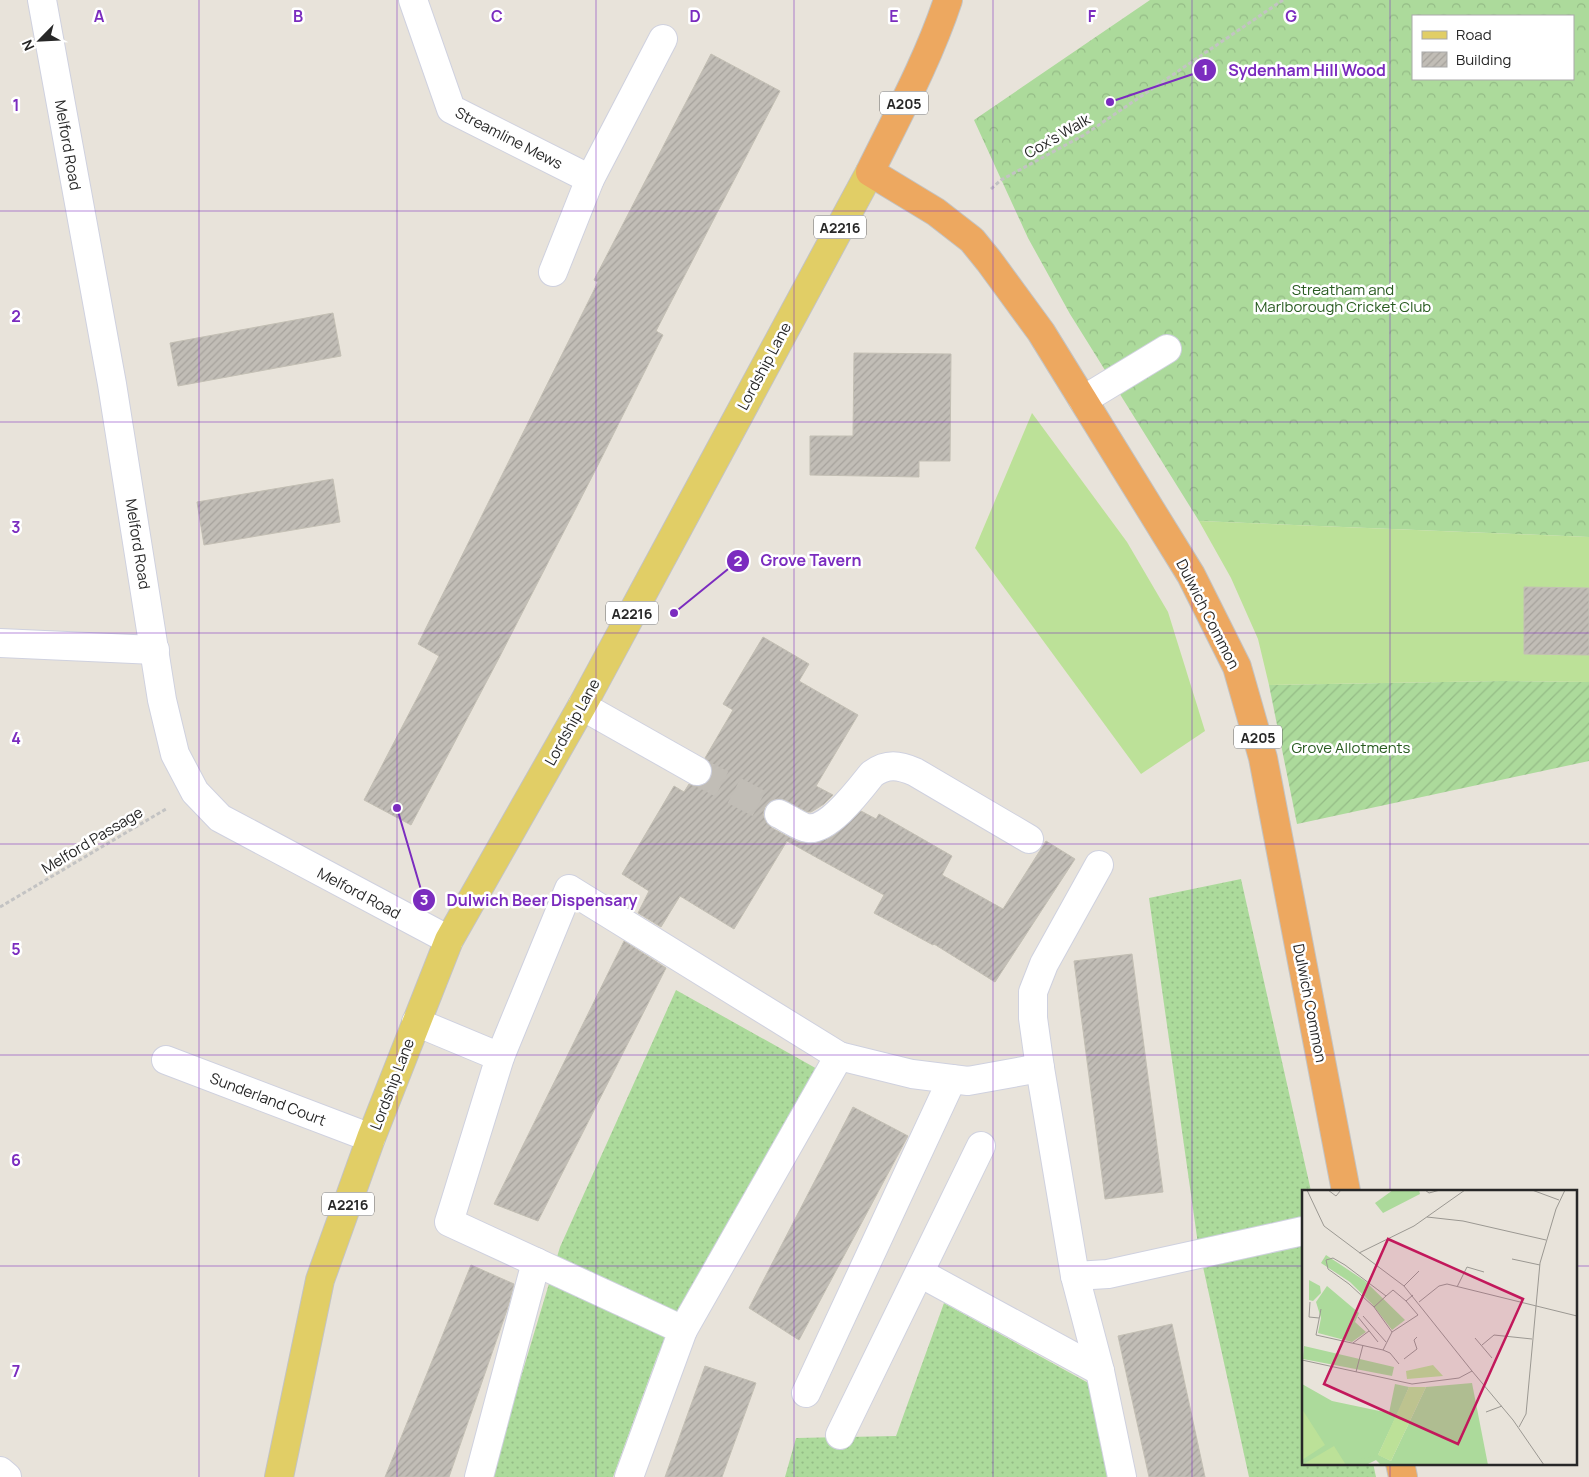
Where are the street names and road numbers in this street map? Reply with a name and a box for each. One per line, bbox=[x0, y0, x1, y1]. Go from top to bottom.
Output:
road number: A205 bbox=[880, 92, 928, 115]
street label: Melford Road bbox=[50, 98, 86, 192]
street label: Streamline Mews bbox=[452, 102, 566, 174]
street label: Cox's Walk bbox=[1020, 108, 1094, 163]
road number: A2216 bbox=[814, 216, 866, 238]
street label: Lordship Lane bbox=[732, 318, 796, 414]
street label: Melford Road bbox=[120, 497, 156, 591]
street label: Dulwich Common bbox=[1171, 556, 1245, 673]
road number: A2216 bbox=[606, 602, 658, 624]
street label: Lordship Lane bbox=[539, 675, 605, 769]
road number: A205 bbox=[1234, 726, 1282, 749]
street label: Melford Passage bbox=[37, 801, 147, 879]
street label: Melford Road bbox=[314, 862, 404, 924]
street label: Dulwich Common bbox=[1288, 942, 1332, 1064]
street label: Lordship Lane bbox=[365, 1035, 419, 1133]
street label: Sunderland Court bbox=[207, 1067, 329, 1131]
road number: A2216 bbox=[322, 1192, 374, 1216]

